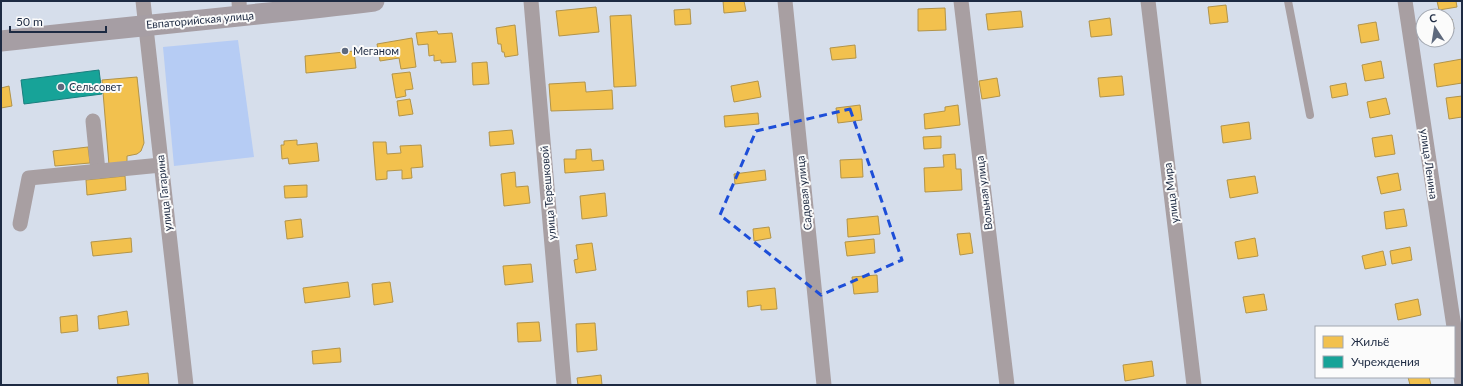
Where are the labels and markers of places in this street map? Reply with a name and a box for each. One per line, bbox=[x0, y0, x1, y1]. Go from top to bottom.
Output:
place label: Меганом bbox=[353, 44, 399, 57]
marker: Меганом bbox=[340, 46, 350, 56]
place label: Сельсовет bbox=[69, 80, 122, 93]
marker: Сельсовет bbox=[56, 82, 66, 92]

